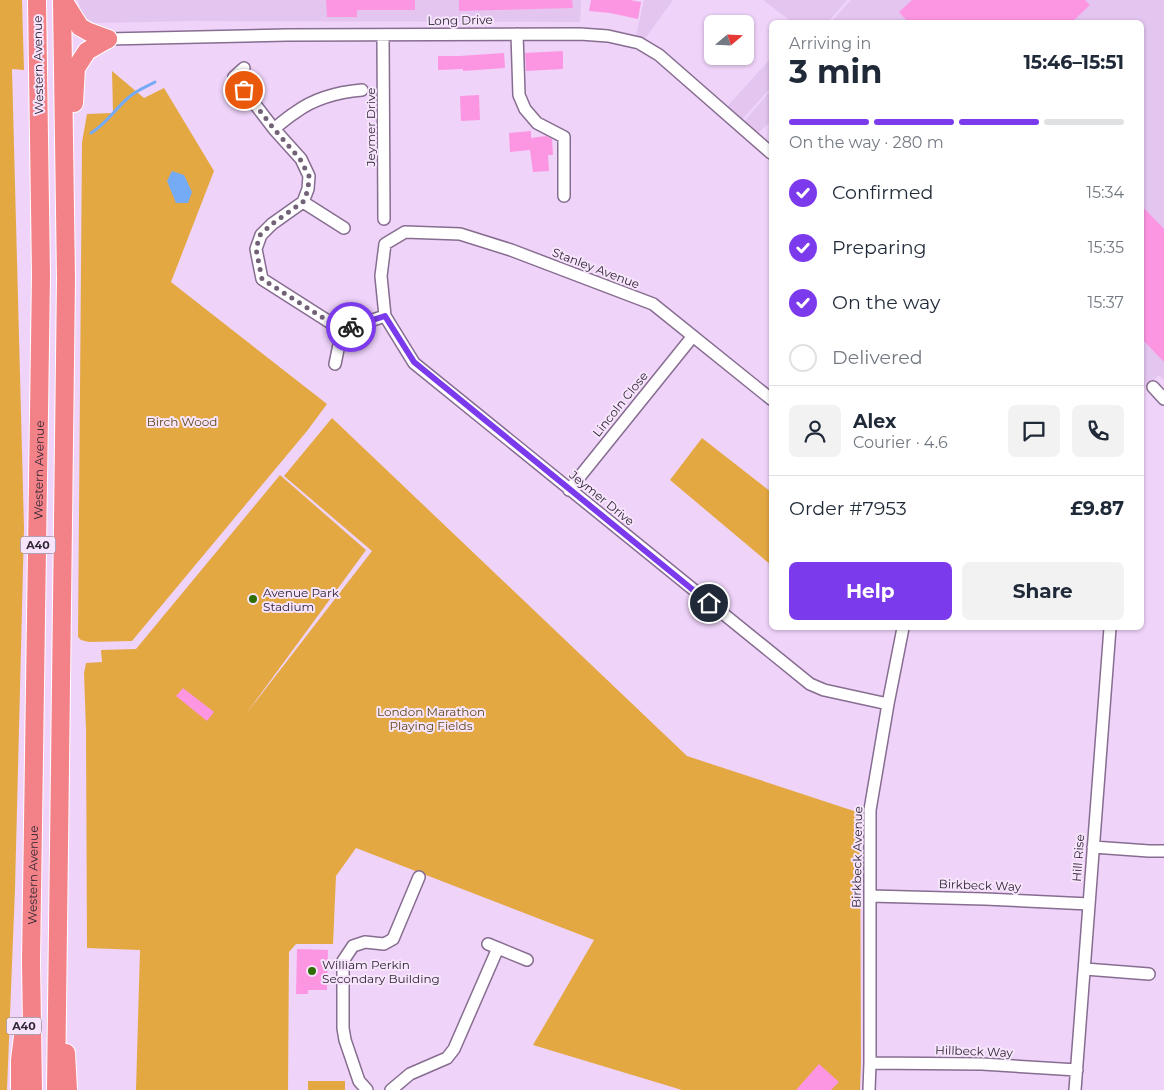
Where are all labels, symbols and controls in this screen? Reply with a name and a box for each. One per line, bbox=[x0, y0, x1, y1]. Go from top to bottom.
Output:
street label: Long Drive bbox=[427, 12, 493, 28]
street label: Western Avenue bbox=[30, 15, 46, 115]
north arrow bbox=[704, 15, 754, 65]
map controls bbox=[704, 15, 754, 65]
text: Arriving in bbox=[789, 34, 871, 53]
text: 15:46–15:51 bbox=[1023, 51, 1124, 74]
text: 3 min bbox=[789, 52, 882, 91]
pin bbox=[223, 69, 265, 111]
icon: bag bbox=[230, 76, 258, 104]
street label: Jeymer Drive bbox=[363, 87, 378, 168]
text: On the way · 280 m bbox=[789, 133, 944, 152]
icon: check bbox=[789, 179, 817, 207]
text: Confirmed bbox=[832, 181, 933, 204]
text: 15:34 bbox=[1086, 183, 1124, 202]
icon: check bbox=[789, 234, 817, 262]
text: Preparing bbox=[832, 236, 927, 259]
text: 15:35 bbox=[1088, 238, 1124, 257]
street label: Stanley Avenue bbox=[550, 244, 642, 292]
icon: check bbox=[789, 289, 817, 317]
text: On the way bbox=[832, 291, 940, 314]
text: 15:37 bbox=[1088, 293, 1124, 312]
courier bbox=[326, 302, 376, 352]
icon: bike bbox=[337, 313, 365, 341]
text: Delivered bbox=[832, 346, 923, 369]
street label: Lincoln Close bbox=[589, 368, 651, 440]
button: person bbox=[789, 405, 841, 457]
button: chat bbox=[1008, 405, 1060, 457]
button: phone bbox=[1072, 405, 1124, 457]
text: Alex bbox=[853, 410, 896, 433]
park label: Birch Wood bbox=[147, 414, 217, 429]
street label: Western Avenue bbox=[30, 420, 46, 520]
text: Courier · 4.6 bbox=[853, 433, 948, 452]
street label: Jeymer Drive bbox=[566, 467, 637, 529]
text: Order #7953 bbox=[789, 497, 907, 520]
text: £9.87 bbox=[1070, 497, 1124, 520]
road number: A40 bbox=[20, 536, 56, 554]
button: Help bbox=[789, 562, 952, 620]
button: Share bbox=[962, 562, 1124, 620]
pin bbox=[688, 582, 730, 624]
place label: Avenue Park Stadium bbox=[263, 585, 340, 614]
icon: home bbox=[695, 589, 723, 617]
marker: Avenue Park Stadium bbox=[247, 593, 259, 605]
park label: London Marathon Playing Fields bbox=[377, 704, 485, 733]
street label: Birkbeck Avenue bbox=[849, 806, 865, 908]
street label: Western Avenue bbox=[24, 825, 40, 925]
street label: Hill Rise bbox=[1069, 834, 1087, 882]
street label: Birkbeck Way bbox=[938, 876, 1022, 894]
place label: William Perkin Secondary Building bbox=[322, 957, 440, 986]
marker: William Perkin Secondary Building bbox=[306, 965, 318, 977]
road number: A40 bbox=[6, 1018, 42, 1034]
street label: Hillbeck Way bbox=[935, 1042, 1014, 1060]

